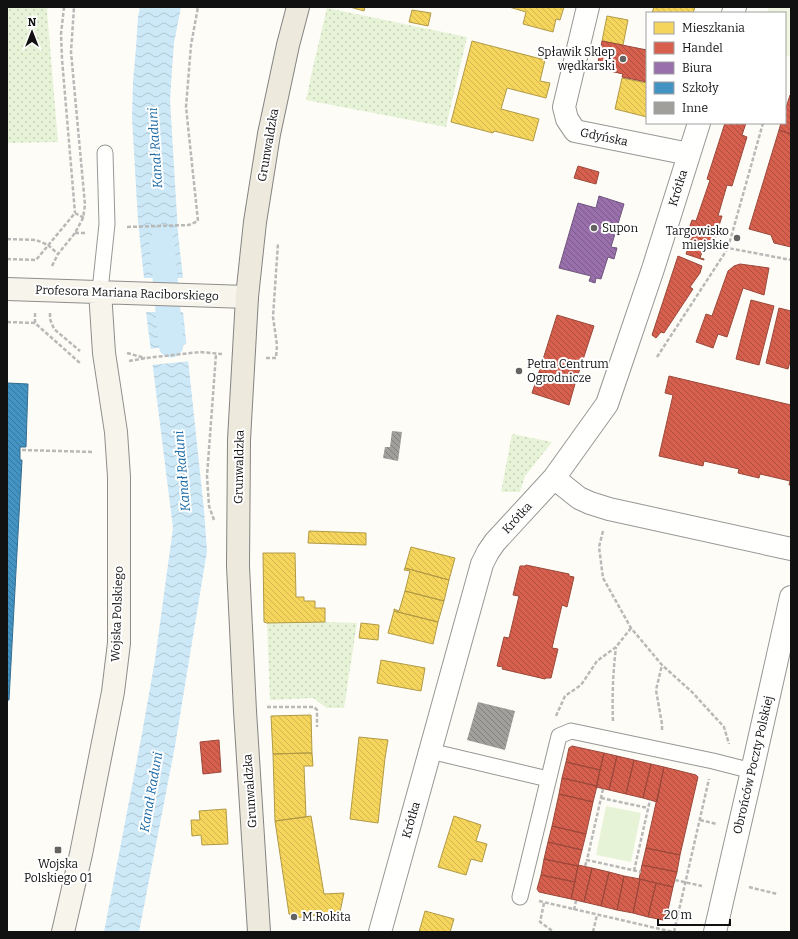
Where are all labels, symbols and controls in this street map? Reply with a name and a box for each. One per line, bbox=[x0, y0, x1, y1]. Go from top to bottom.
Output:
north arrow bbox=[12, 12, 52, 52]
legend bbox=[646, 12, 786, 124]
text: N bbox=[28, 16, 37, 29]
text: Mieszkania bbox=[682, 21, 745, 35]
text: Handel bbox=[682, 41, 723, 55]
place label: Spławik Sklep wędkarski bbox=[537, 45, 615, 73]
marker: Spławik Sklep wędkarski bbox=[618, 54, 628, 64]
text: Biura bbox=[682, 61, 712, 75]
text: Szkoły bbox=[682, 81, 719, 95]
text: Inne bbox=[682, 101, 708, 115]
water label: Kanał Raduni bbox=[145, 107, 165, 189]
street label: Grunwaldzka bbox=[255, 107, 281, 183]
street label: Gdyńska bbox=[579, 125, 630, 149]
street label: Krótka bbox=[666, 168, 690, 208]
place label: Supon bbox=[602, 221, 638, 235]
marker: Supon bbox=[589, 223, 599, 233]
place label: Targowisko miejskie bbox=[666, 224, 729, 252]
marker: Targowisko miejskie bbox=[732, 233, 742, 243]
street label: Profesora Mariana Raciborskiego bbox=[35, 283, 219, 303]
place label: Petra Centrum Ogrodnicze bbox=[527, 357, 609, 385]
marker: Petra Centrum Ogrodnicze bbox=[514, 366, 524, 376]
street label: Grunwaldzka bbox=[231, 429, 247, 504]
water label: Kanał Raduni bbox=[171, 430, 193, 512]
street label: Krótka bbox=[499, 499, 535, 537]
street label: Wojska Polskiego bbox=[108, 566, 126, 662]
street label: Obrońców Poczty Polskiej bbox=[730, 694, 776, 836]
water label: Kanał Raduni bbox=[137, 751, 165, 833]
street label: Grunwaldzka bbox=[240, 753, 260, 828]
street label: Krótka bbox=[399, 800, 423, 840]
marker: Wojska Polskiego 01 bbox=[53, 845, 63, 855]
place label: Wojska Polskiego 01 bbox=[24, 857, 92, 885]
scale bar bbox=[658, 901, 730, 927]
text: 20 m bbox=[664, 908, 693, 922]
place label: M.Rokita bbox=[302, 910, 351, 924]
marker: M.Rokita bbox=[289, 912, 299, 922]

